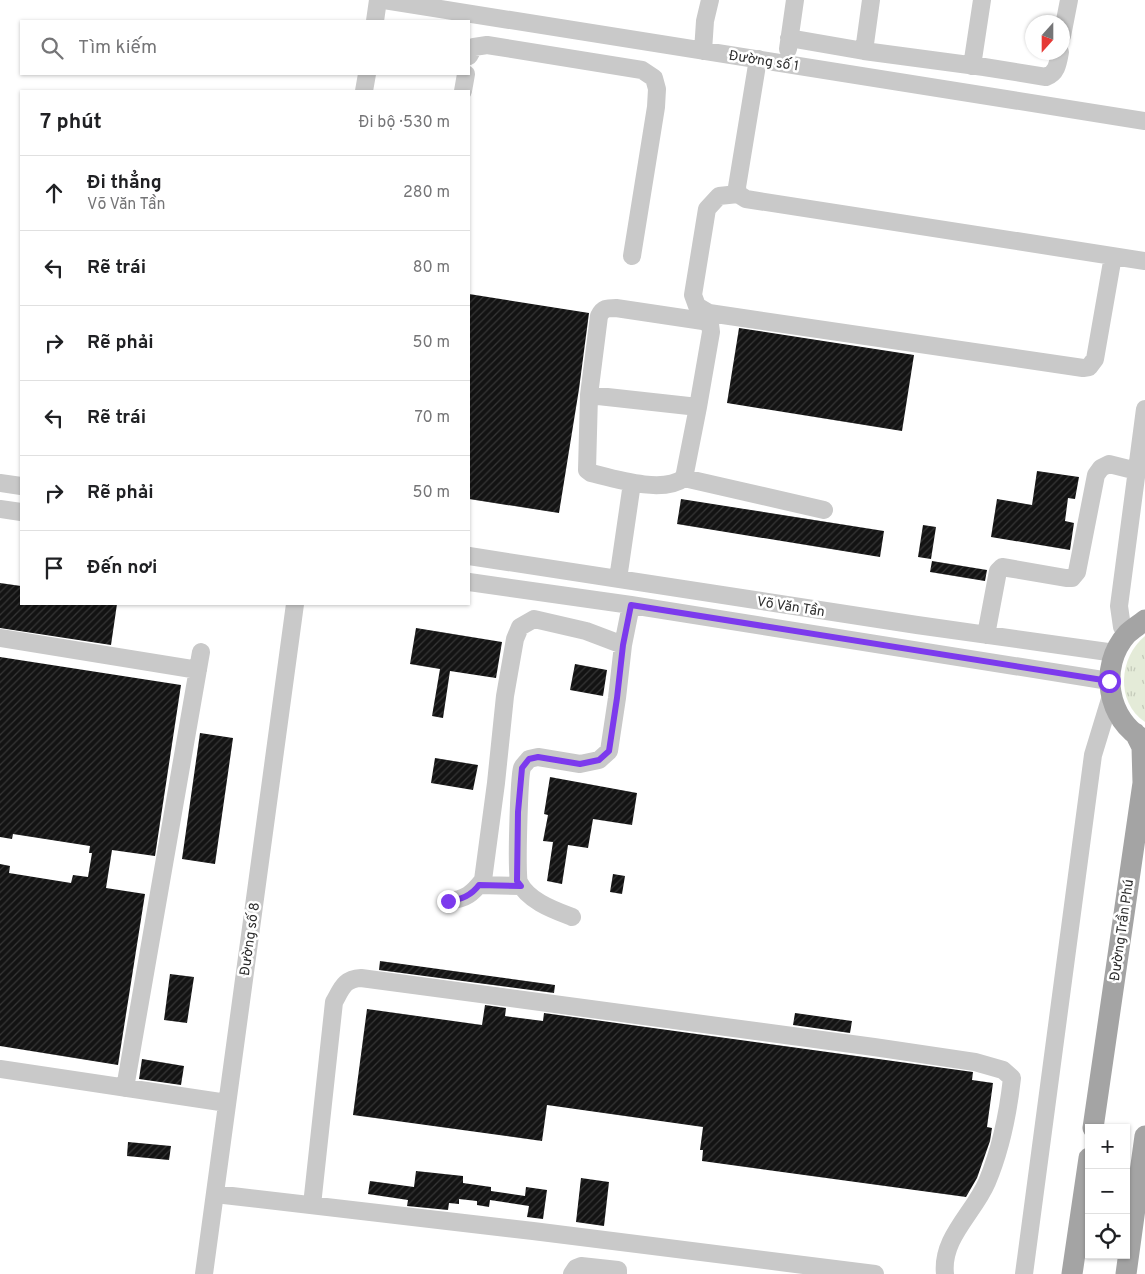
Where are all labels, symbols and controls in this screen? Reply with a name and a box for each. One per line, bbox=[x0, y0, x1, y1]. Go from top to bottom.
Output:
north arrow bbox=[1025, 15, 1070, 60]
search box bbox=[20, 20, 470, 75]
icon: search bbox=[38, 34, 66, 62]
text: Tìm kiếm bbox=[78, 36, 157, 60]
street label: Đường số 1 bbox=[728, 48, 800, 75]
text: 7 phút bbox=[40, 109, 102, 136]
text: Đi bộ · 530 m bbox=[359, 113, 450, 133]
text: Đi thẳng bbox=[87, 171, 162, 195]
icon: ahead bbox=[40, 179, 68, 207]
text: 280 m bbox=[403, 183, 450, 203]
text: Võ Văn Tần bbox=[87, 195, 165, 215]
icon: left bbox=[40, 254, 68, 282]
text: Rẽ trái bbox=[87, 256, 146, 280]
text: 80 m bbox=[413, 258, 450, 278]
icon: right bbox=[40, 329, 68, 357]
text: Rẽ phải bbox=[87, 331, 154, 355]
text: 50 m bbox=[413, 333, 450, 353]
icon: left bbox=[40, 404, 68, 432]
text: Rẽ trái bbox=[87, 406, 146, 430]
text: 70 m bbox=[415, 408, 450, 428]
icon: right bbox=[40, 479, 68, 507]
text: Rẽ phải bbox=[87, 481, 154, 505]
text: 50 m bbox=[413, 483, 450, 503]
icon: arrive bbox=[40, 554, 68, 582]
text: Đến nơi bbox=[87, 556, 157, 580]
street label: Võ Văn Tần bbox=[756, 594, 826, 621]
route start bbox=[1098, 670, 1121, 693]
street label: Đường Trần Phú bbox=[1107, 878, 1138, 982]
route end bbox=[437, 890, 460, 913]
street label: Đường số 8 bbox=[237, 901, 264, 977]
map controls bbox=[1085, 1124, 1130, 1259]
button: + bbox=[1085, 1124, 1130, 1169]
button: − bbox=[1085, 1169, 1130, 1214]
button: locate bbox=[1085, 1214, 1130, 1259]

